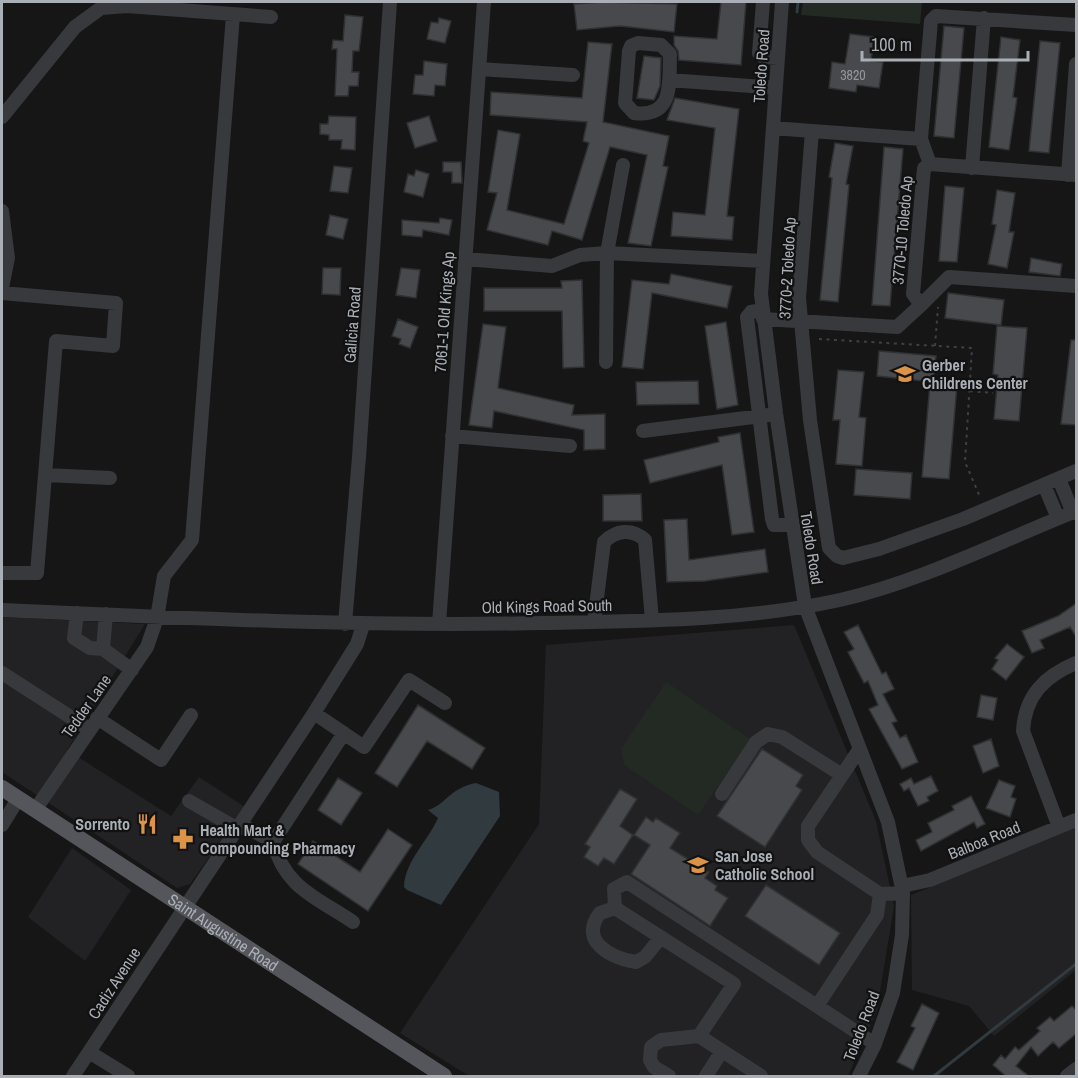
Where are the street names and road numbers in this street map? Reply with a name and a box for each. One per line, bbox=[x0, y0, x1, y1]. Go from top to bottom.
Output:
street label: Toledo Road bbox=[747, 28, 775, 104]
street label: 3770-10 Toledo Ap bbox=[886, 175, 918, 285]
street label: 3770-2 Toledo Ap bbox=[773, 217, 801, 319]
street label: 7061-1 Old Kings Ap bbox=[429, 251, 459, 373]
street label: Galicia Road bbox=[338, 286, 366, 364]
street label: Toledo Road bbox=[795, 510, 829, 586]
street label: Old Kings Road South bbox=[482, 594, 612, 618]
street label: Tedder Lane bbox=[56, 670, 116, 742]
street label: Balboa Road bbox=[945, 816, 1023, 864]
street label: Saint Augustine Road bbox=[164, 888, 283, 976]
street label: Cadiz Avenue bbox=[83, 943, 145, 1023]
street label: Toledo Road bbox=[838, 988, 884, 1064]

